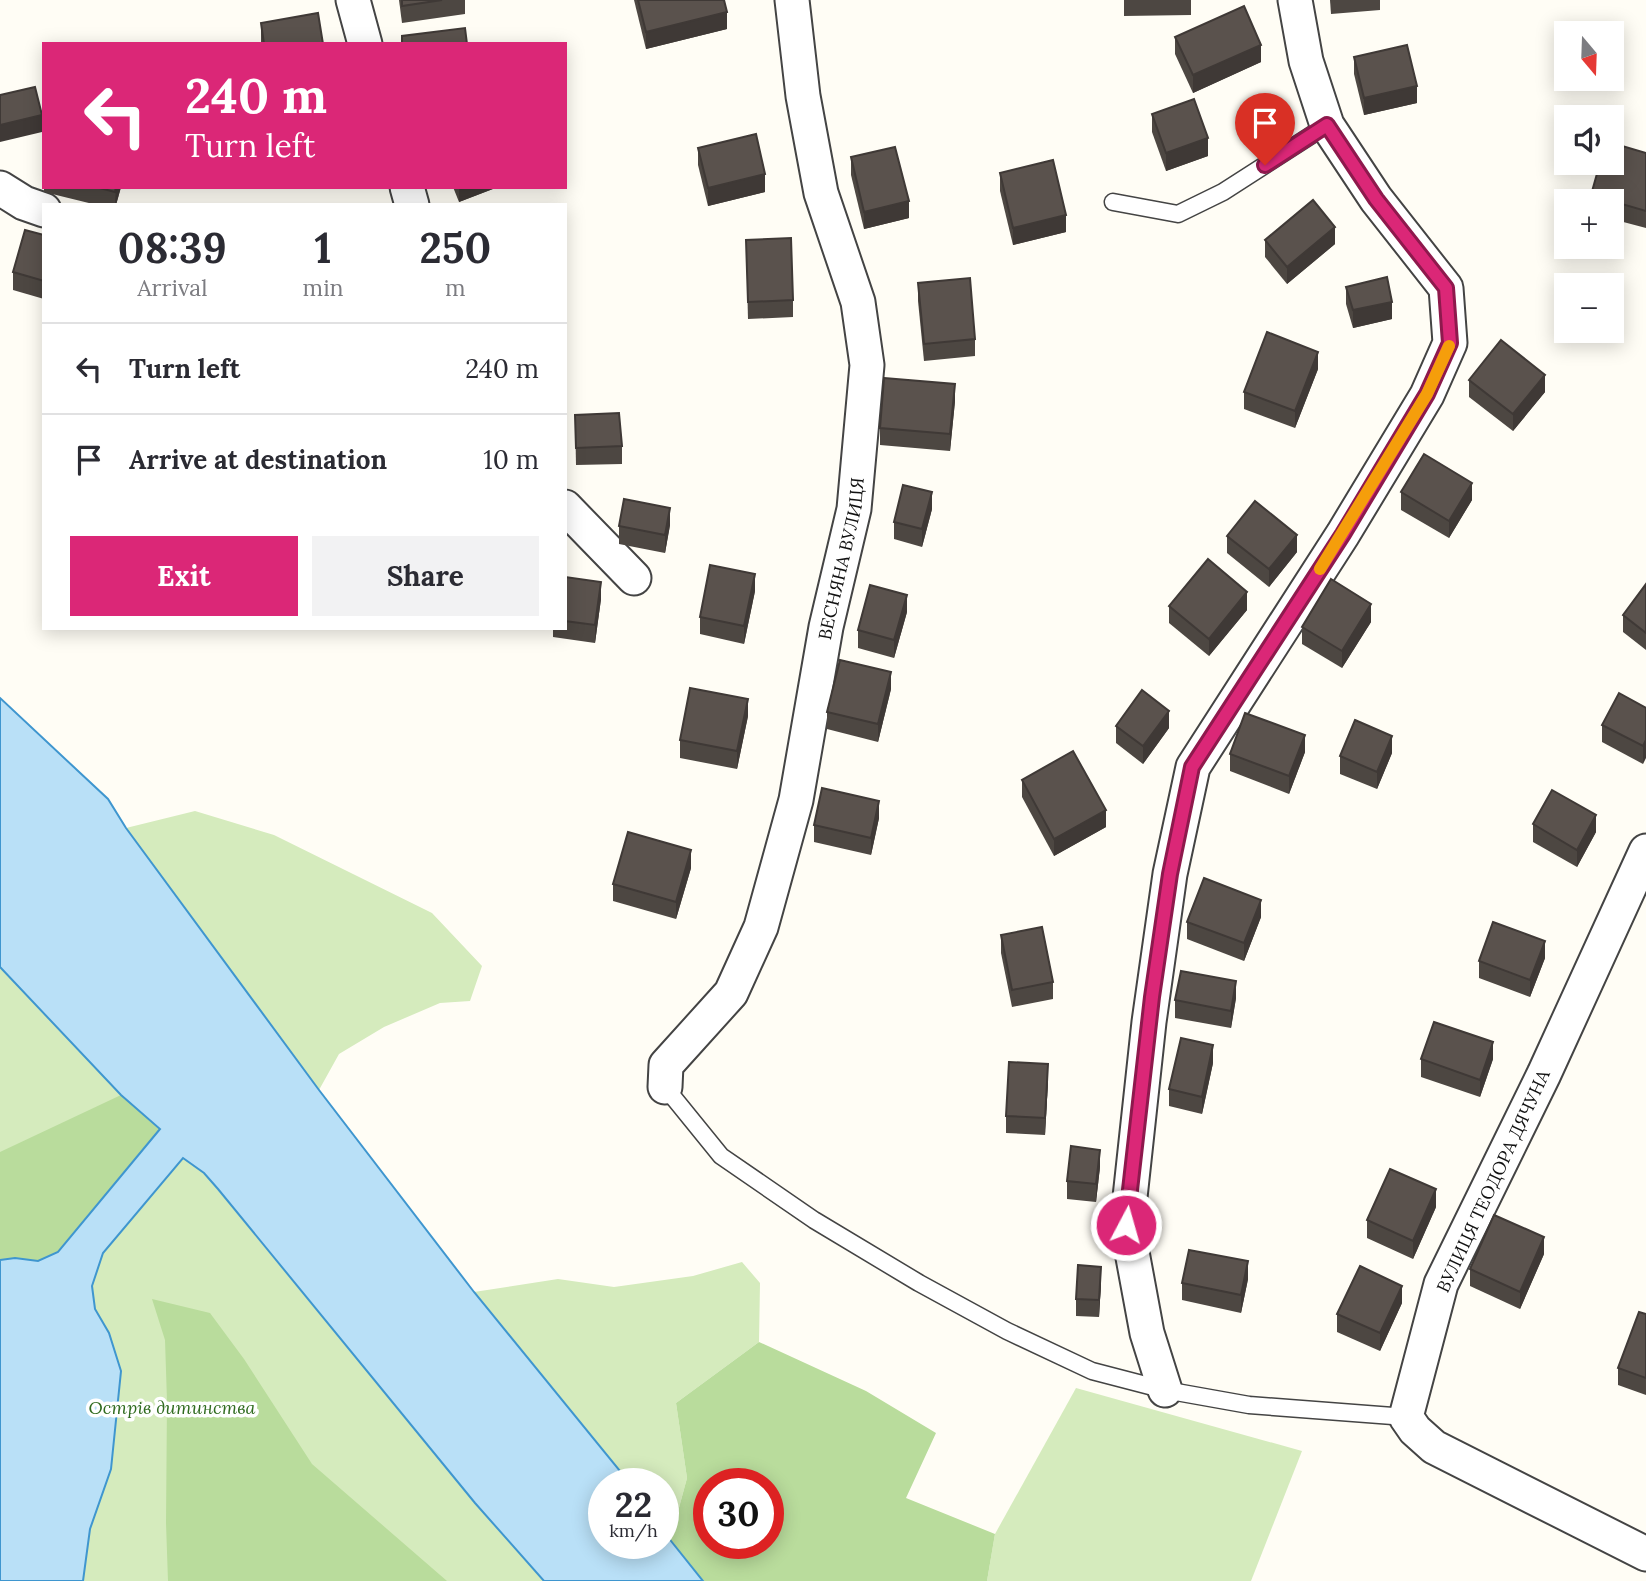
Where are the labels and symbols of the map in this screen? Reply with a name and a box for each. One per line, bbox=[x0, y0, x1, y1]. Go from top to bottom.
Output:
north arrow bbox=[1554, 21, 1624, 91]
pin bbox=[1235, 93, 1295, 165]
street label: ВЕСНЯНА ВУЛИЦЯ bbox=[812, 476, 868, 642]
street label: ВУЛИЦЯ ТЕОДОРА ДЯЧУНА bbox=[1431, 1065, 1555, 1296]
position arrow bbox=[1089, 1188, 1163, 1262]
park label: Острів дитинства bbox=[89, 1396, 256, 1419]
speed limit sign: 30 bbox=[693, 1468, 784, 1559]

